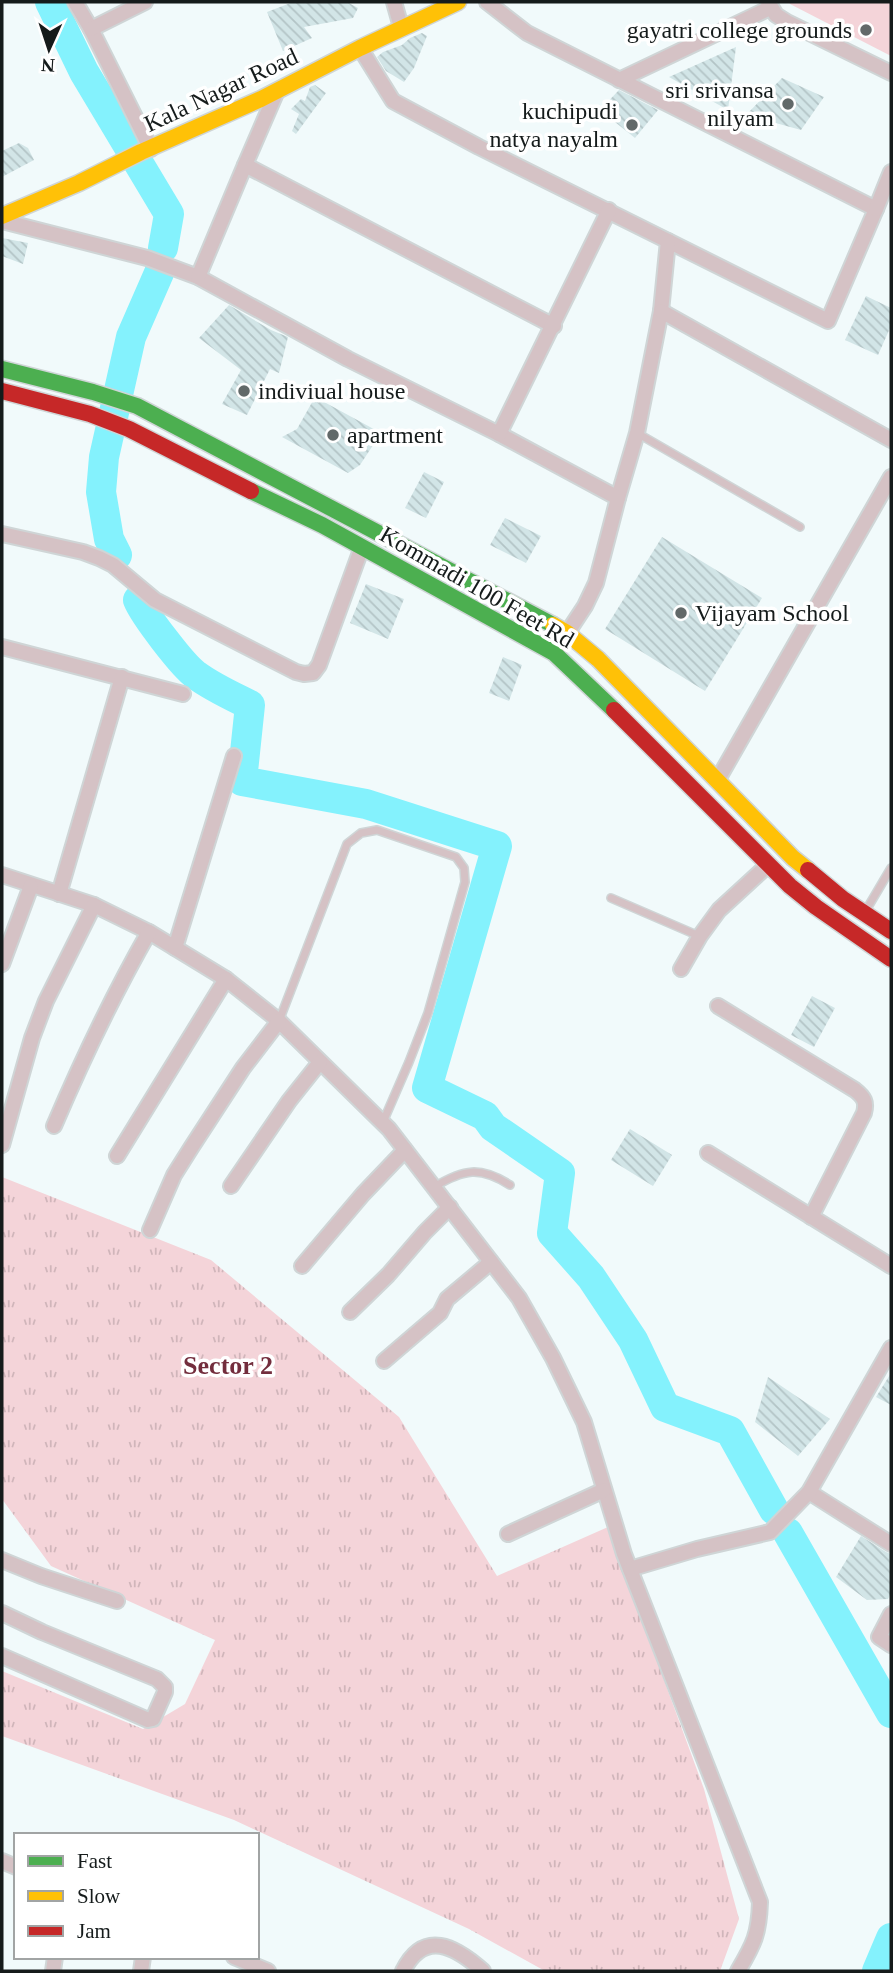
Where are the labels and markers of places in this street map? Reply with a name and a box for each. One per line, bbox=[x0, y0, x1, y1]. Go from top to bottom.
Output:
place label: gayatri college grounds bbox=[627, 17, 852, 43]
marker: gayatri college grounds bbox=[858, 22, 874, 38]
place label: sri srivansa nilyam bbox=[665, 77, 774, 131]
marker: sri srivansa nilyam bbox=[780, 96, 796, 112]
place label: kuchipudi natya nayalm bbox=[489, 98, 618, 152]
marker: kuchipudi natya nayalm bbox=[624, 117, 640, 133]
place label: indiviual house bbox=[258, 378, 405, 404]
marker: indiviual house bbox=[236, 383, 252, 399]
place label: apartment bbox=[347, 422, 443, 448]
marker: apartment bbox=[325, 427, 341, 443]
place label: Vijayam School bbox=[695, 600, 849, 626]
marker: Vijayam School bbox=[673, 605, 689, 621]

